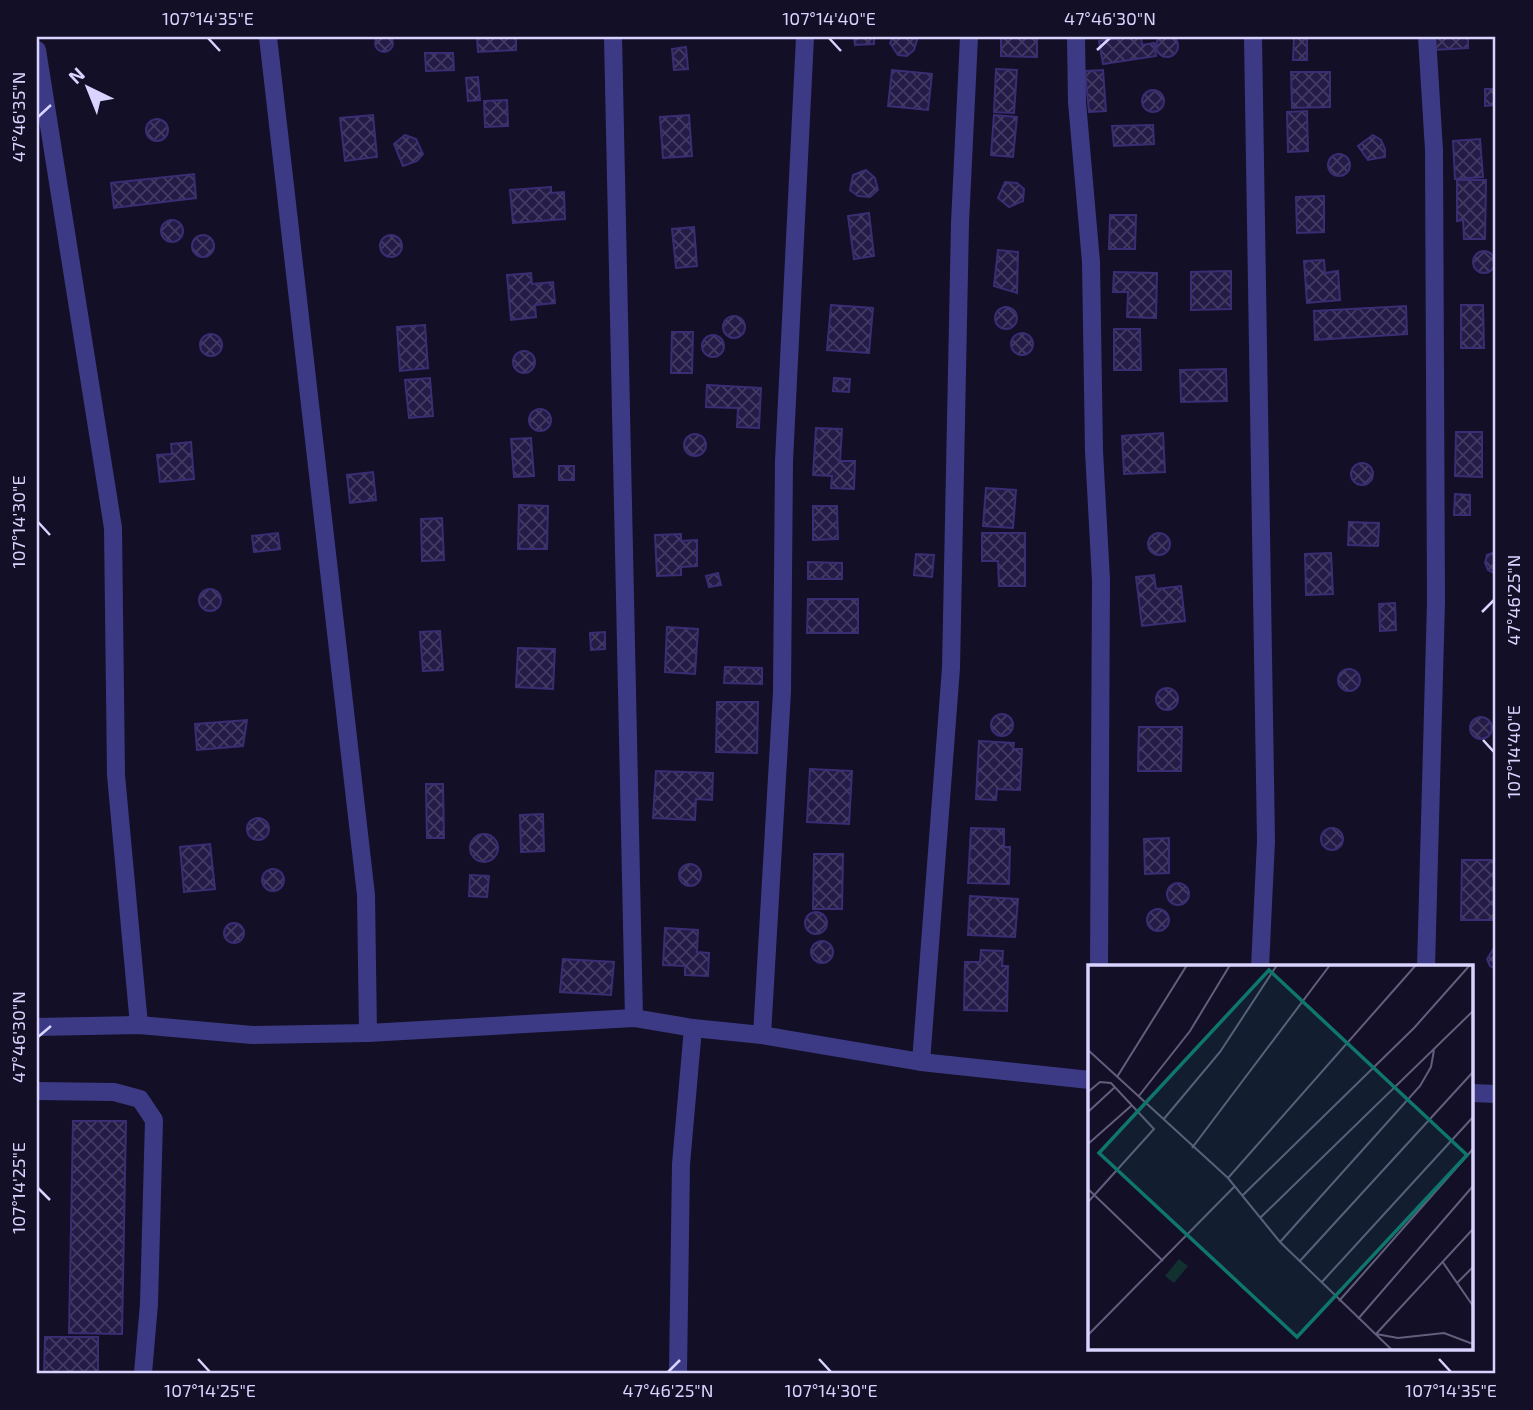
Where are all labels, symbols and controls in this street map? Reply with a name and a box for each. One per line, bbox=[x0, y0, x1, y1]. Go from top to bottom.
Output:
text: 107°14'35"E bbox=[162, 7, 254, 29]
text: 107°14'40"E bbox=[782, 7, 876, 29]
text: 47°46'30"N bbox=[1064, 7, 1156, 29]
north arrow bbox=[52, 52, 122, 122]
text: N bbox=[63, 62, 89, 88]
text: 47°46'35"N bbox=[7, 72, 29, 162]
text: 107°14'30"E bbox=[7, 476, 29, 569]
text: 47°46'25"N bbox=[1502, 555, 1524, 645]
text: 107°14'40"E bbox=[1502, 705, 1524, 799]
inset map bbox=[1088, 965, 1474, 1350]
text: 47°46'30"N bbox=[7, 991, 29, 1083]
text: 107°14'25"E bbox=[7, 1142, 29, 1234]
text: 107°14'25"E bbox=[164, 1379, 256, 1401]
text: 47°46'25"N bbox=[623, 1379, 713, 1401]
text: 107°14'30"E bbox=[785, 1379, 878, 1401]
text: 107°14'35"E bbox=[1405, 1379, 1497, 1401]

